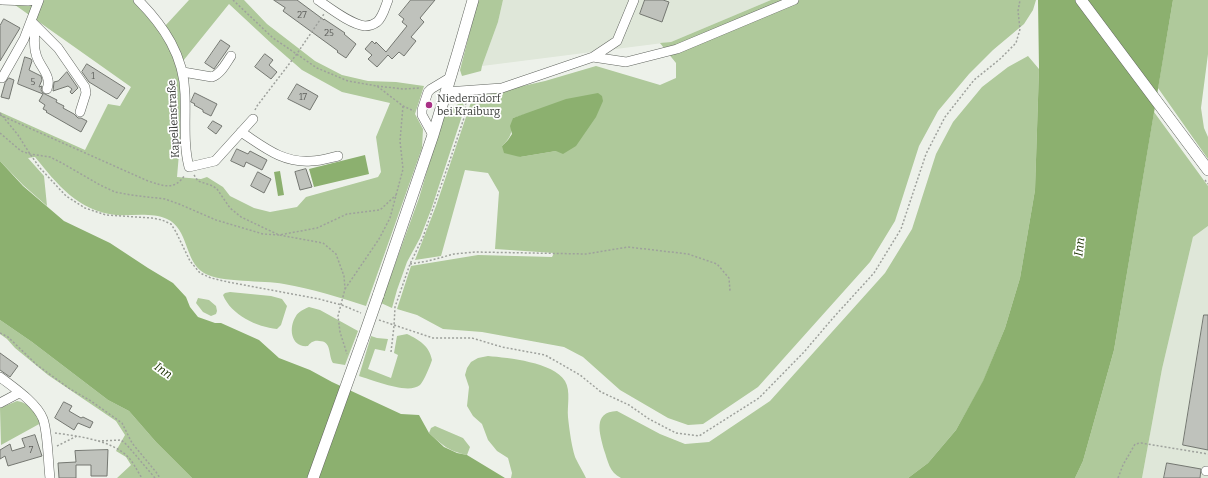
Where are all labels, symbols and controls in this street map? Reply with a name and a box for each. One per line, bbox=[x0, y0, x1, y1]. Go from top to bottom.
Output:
house number: 27 bbox=[297, 10, 307, 20]
house number: 25 bbox=[324, 28, 334, 38]
house number: 1 bbox=[91, 71, 95, 81]
house number: 5 bbox=[31, 77, 35, 87]
street label: Kapellenstraße bbox=[165, 80, 183, 158]
house number: 17 bbox=[299, 92, 307, 102]
place label: Niederndorf bei Kraiburg bbox=[437, 92, 501, 118]
marker: Niederndorf bei Kraiburg bbox=[424, 100, 434, 110]
water label: Inn bbox=[1072, 237, 1088, 257]
water label: Inn bbox=[151, 360, 175, 382]
house number: 7 bbox=[29, 445, 33, 455]

